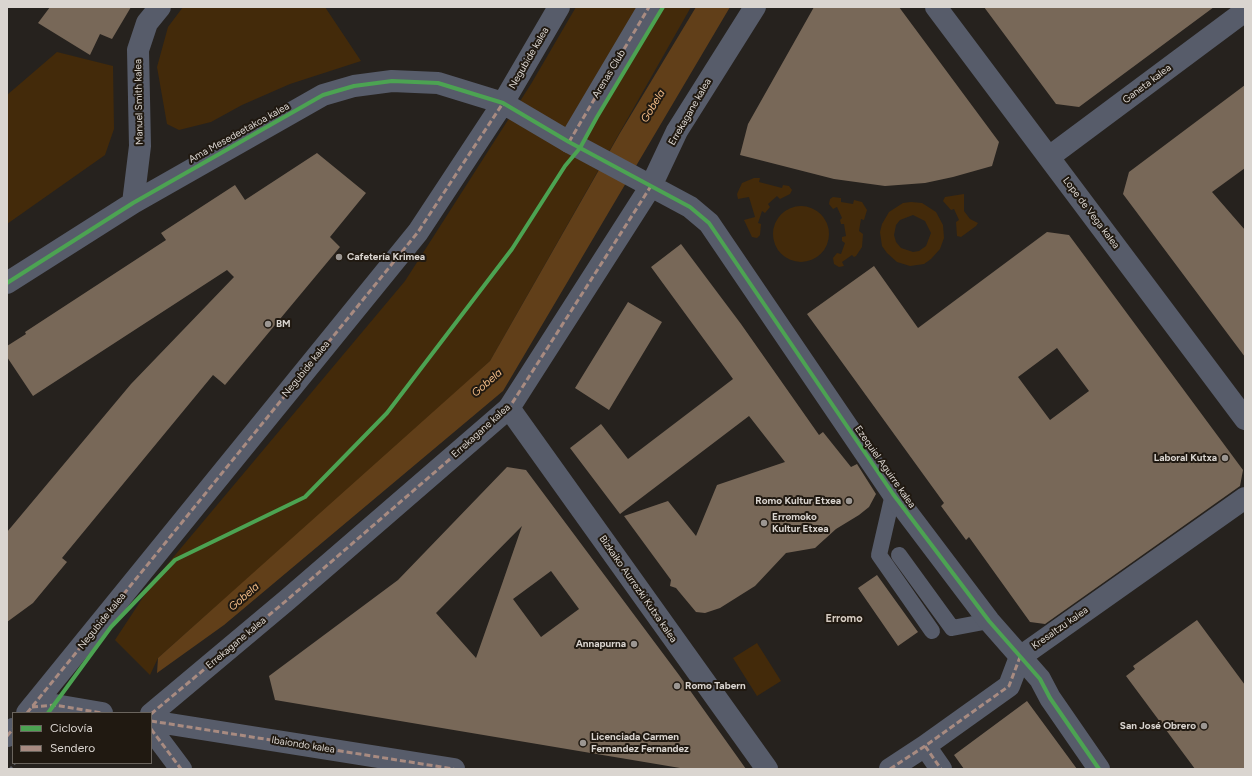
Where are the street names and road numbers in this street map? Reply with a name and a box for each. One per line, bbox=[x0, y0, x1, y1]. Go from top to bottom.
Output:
street label: Negubide kalea bbox=[506, 25, 552, 91]
street label: Arenas Club bbox=[590, 48, 628, 100]
street label: Manuel Smith kalea bbox=[132, 59, 146, 145]
street label: Ganeta kalea bbox=[1120, 62, 1174, 106]
street label: Errekagane kalea bbox=[666, 76, 714, 148]
street label: Ama Mesedeetakoa kalea bbox=[187, 100, 291, 166]
street label: Lope de Vega kalea bbox=[1060, 175, 1122, 251]
street label: Negubide kalea bbox=[280, 338, 332, 400]
street label: Errekagane kalea bbox=[449, 401, 513, 461]
street label: Ezequiel Aguirre kalea bbox=[852, 423, 918, 511]
street label: Bizkaiko Aurrezki Kutxa kalea bbox=[596, 533, 680, 645]
street label: Negubide kalea bbox=[76, 590, 128, 652]
street label: Kresaltzu kalea bbox=[1029, 604, 1091, 652]
street label: Errekagane kalea bbox=[203, 614, 269, 672]
street label: Ibaiondo kalea bbox=[270, 734, 336, 756]

